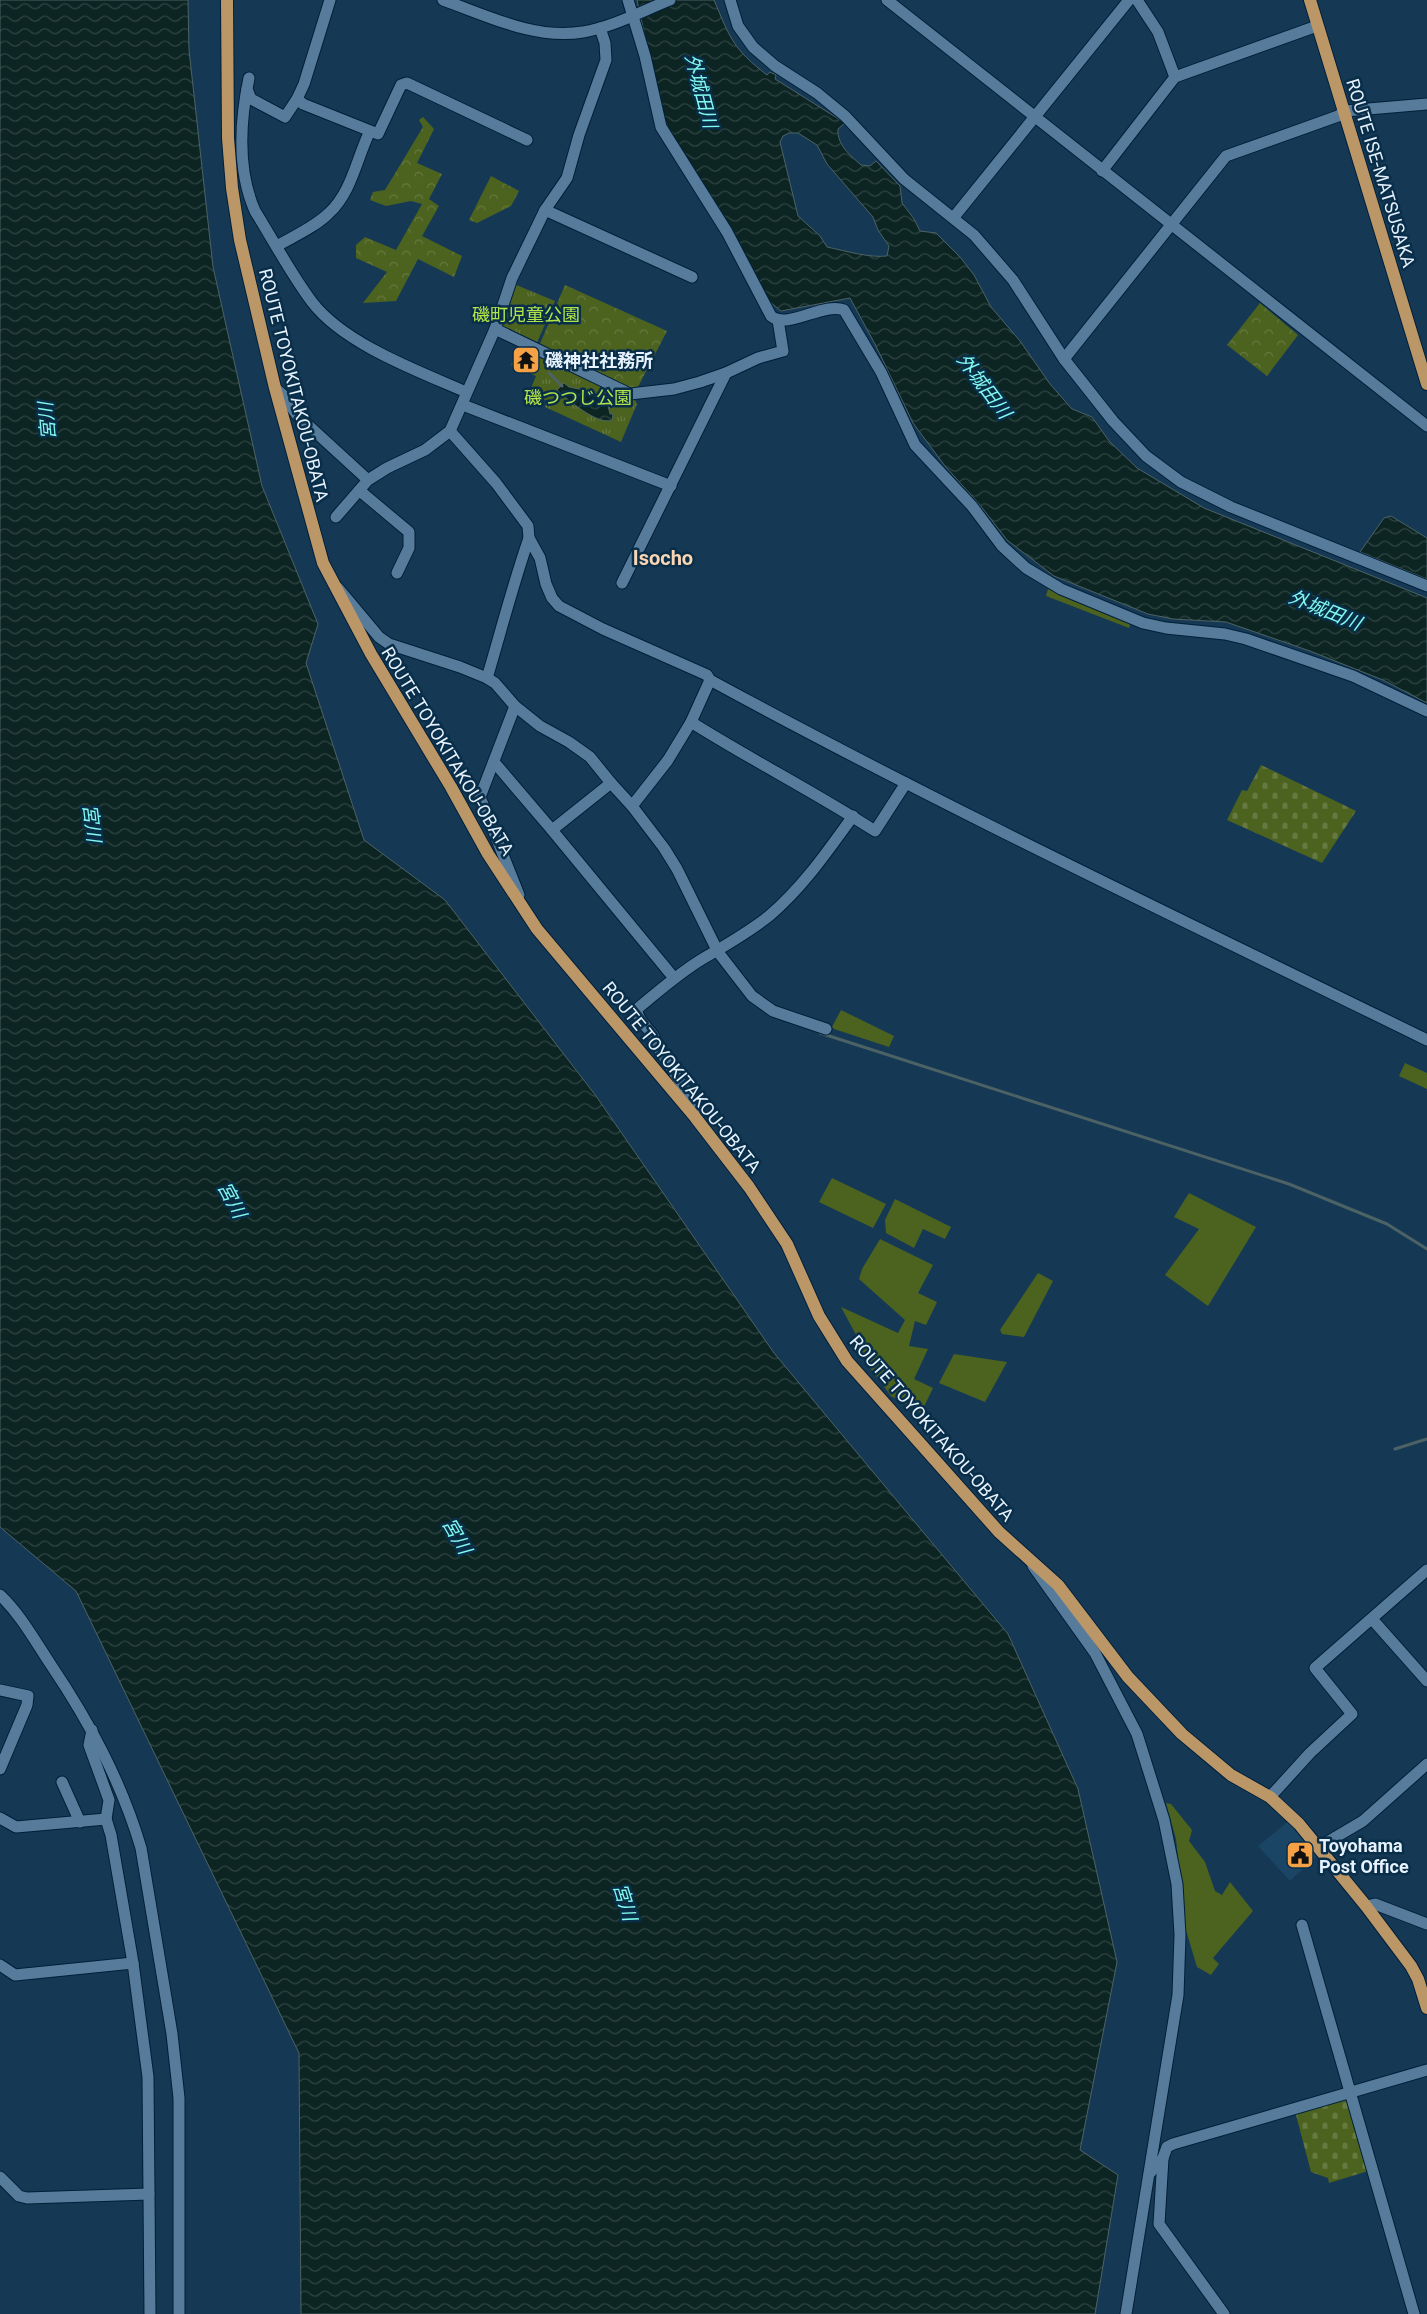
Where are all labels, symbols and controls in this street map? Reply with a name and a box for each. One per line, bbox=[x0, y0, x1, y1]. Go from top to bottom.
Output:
water label: 外城田川 bbox=[680, 51, 722, 133]
street label: ROUTE ISE-MATSUSAKA bbox=[1342, 76, 1420, 270]
street label: ROUTE TOYOKITAKOU-OBATA bbox=[255, 266, 333, 504]
park label: 磯町児童公園 bbox=[472, 304, 580, 325]
temple icon: 磯神社社務所 bbox=[511, 345, 541, 375]
water label: 外城田川 bbox=[952, 349, 1017, 425]
place label: 磯神社社務所 bbox=[545, 350, 653, 371]
park label: 磯つつじ公園 bbox=[524, 387, 632, 408]
water label: 宮川 bbox=[34, 399, 60, 441]
district label: Isocho bbox=[633, 546, 693, 570]
water label: 外城田川 bbox=[1285, 585, 1366, 636]
street label: ROUTE TOYOKITAKOU-OBATA bbox=[377, 643, 519, 859]
water label: 宮川 bbox=[78, 803, 106, 845]
street label: ROUTE TOYOKITAKOU-OBATA bbox=[598, 977, 766, 1177]
water label: 宮川 bbox=[213, 1178, 252, 1224]
street label: ROUTE TOYOKITAKOU-OBATA bbox=[846, 1331, 1019, 1525]
water label: 宮川 bbox=[438, 1514, 477, 1560]
place label: Toyohama Post Office bbox=[1319, 1835, 1409, 1877]
public building icon: Toyohama Post Office bbox=[1285, 1840, 1315, 1870]
water label: 宮川 bbox=[608, 1880, 642, 1925]

